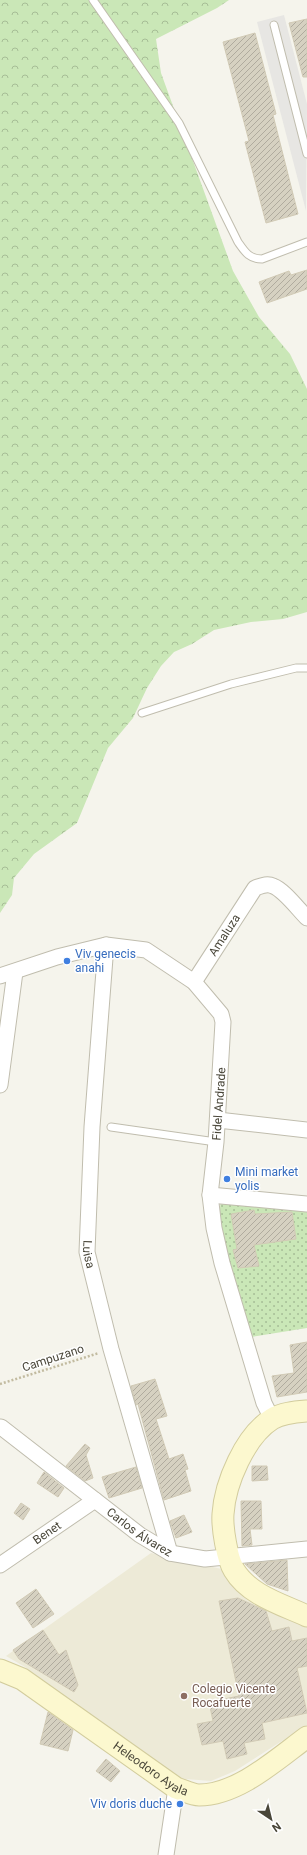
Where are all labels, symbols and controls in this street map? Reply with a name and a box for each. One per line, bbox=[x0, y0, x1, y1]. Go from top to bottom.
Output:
street label: Amaluza bbox=[206, 912, 243, 959]
place label: Viv genecis anahi bbox=[75, 947, 136, 975]
marker: Viv genecis anahi bbox=[62, 956, 72, 966]
street label: Fidel Andrade bbox=[209, 1067, 229, 1141]
place label: Mini market yolis bbox=[235, 1165, 298, 1193]
marker: Mini market yolis bbox=[222, 1174, 232, 1184]
street label: Luisa bbox=[80, 1240, 98, 1270]
street label: Campuzano bbox=[20, 1341, 86, 1375]
street label: Carlos Álvarez bbox=[104, 1505, 175, 1560]
street label: Benet bbox=[30, 1518, 64, 1547]
place label: Colegio Vicente Rocafuerte bbox=[192, 1682, 276, 1710]
marker: Colegio Vicente Rocafuerte bbox=[179, 1691, 189, 1701]
street label: Heleodoro Ayala bbox=[111, 1739, 190, 1799]
place label: Viv doris duche bbox=[90, 1797, 172, 1811]
marker: Viv doris duche bbox=[175, 1799, 185, 1809]
north arrow bbox=[251, 1799, 291, 1839]
text: N bbox=[269, 1819, 283, 1834]

